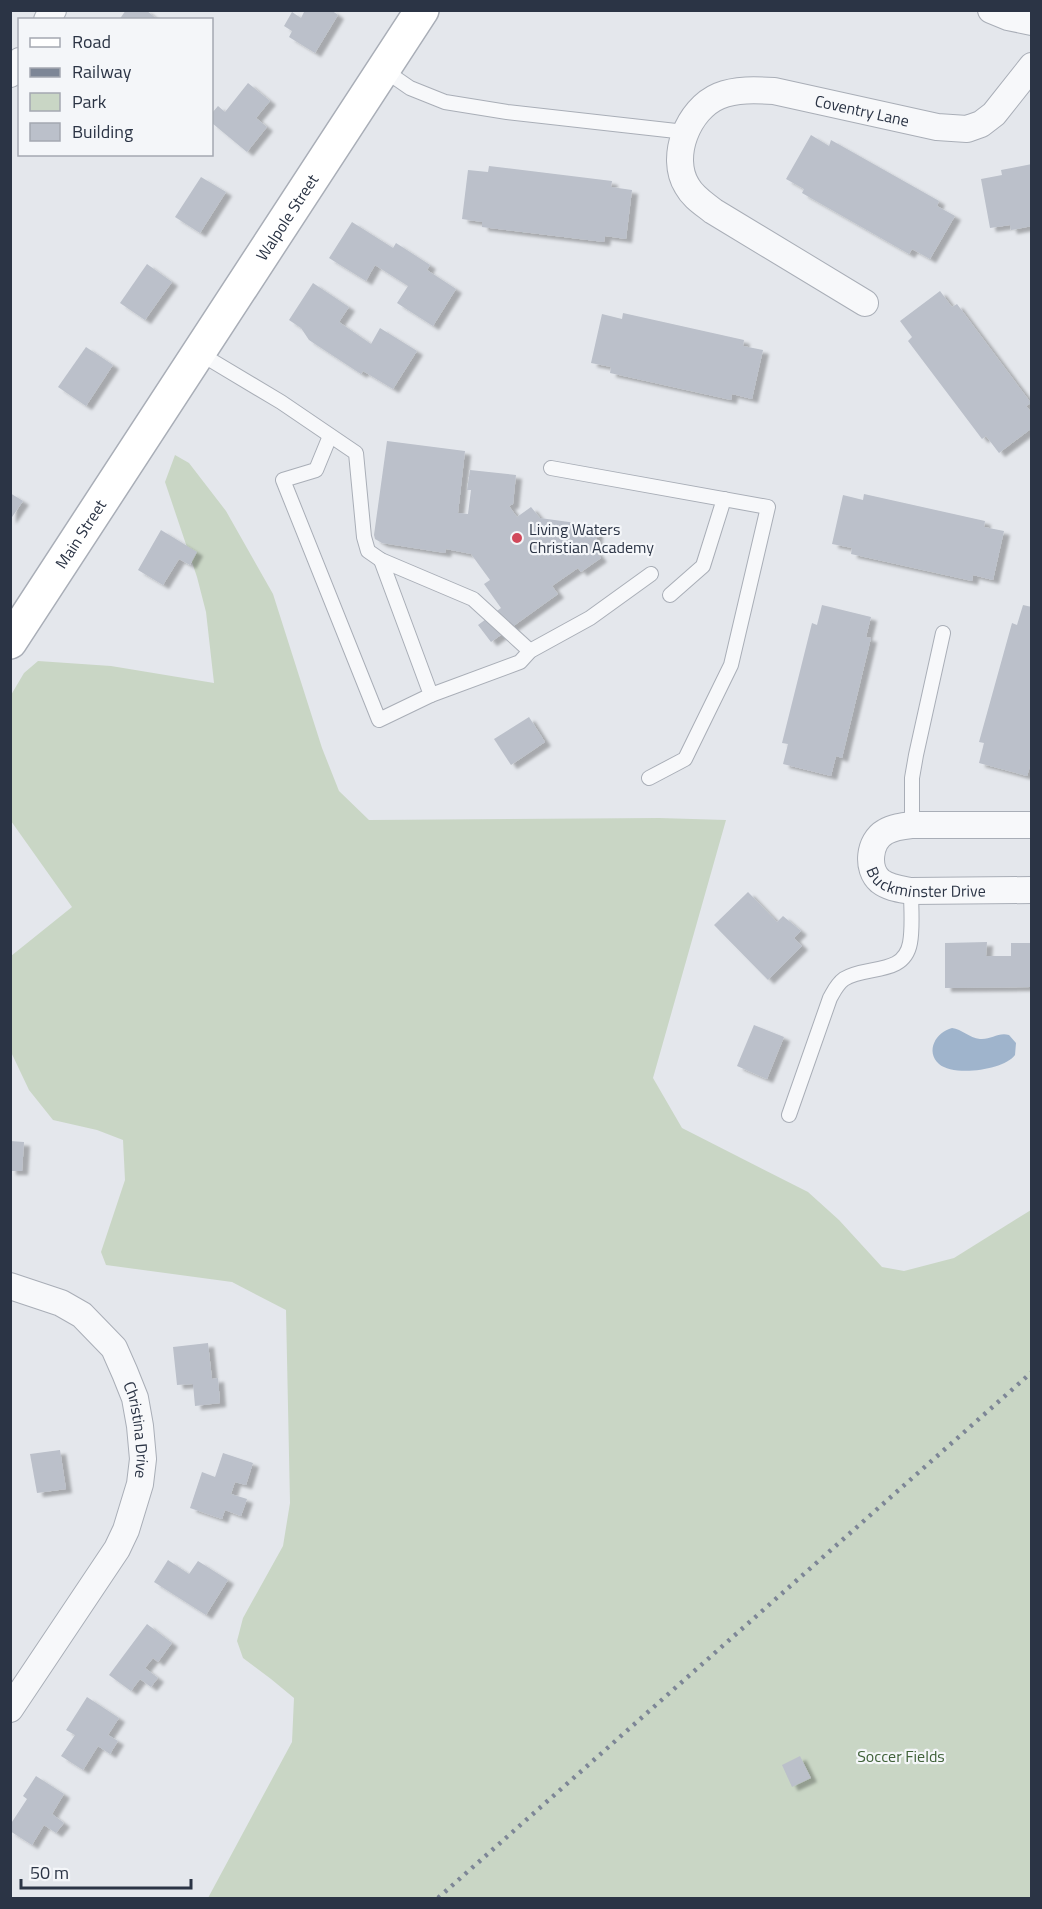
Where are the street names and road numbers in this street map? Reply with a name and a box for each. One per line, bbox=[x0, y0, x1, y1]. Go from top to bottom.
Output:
street label: Coventry Lane bbox=[813, 88, 912, 133]
street label: Walpole Street bbox=[250, 169, 324, 265]
street label: Main Street bbox=[49, 494, 112, 573]
street label: Buckminster Drive bbox=[861, 863, 986, 903]
street label: Christina Drive bbox=[117, 1378, 155, 1480]

